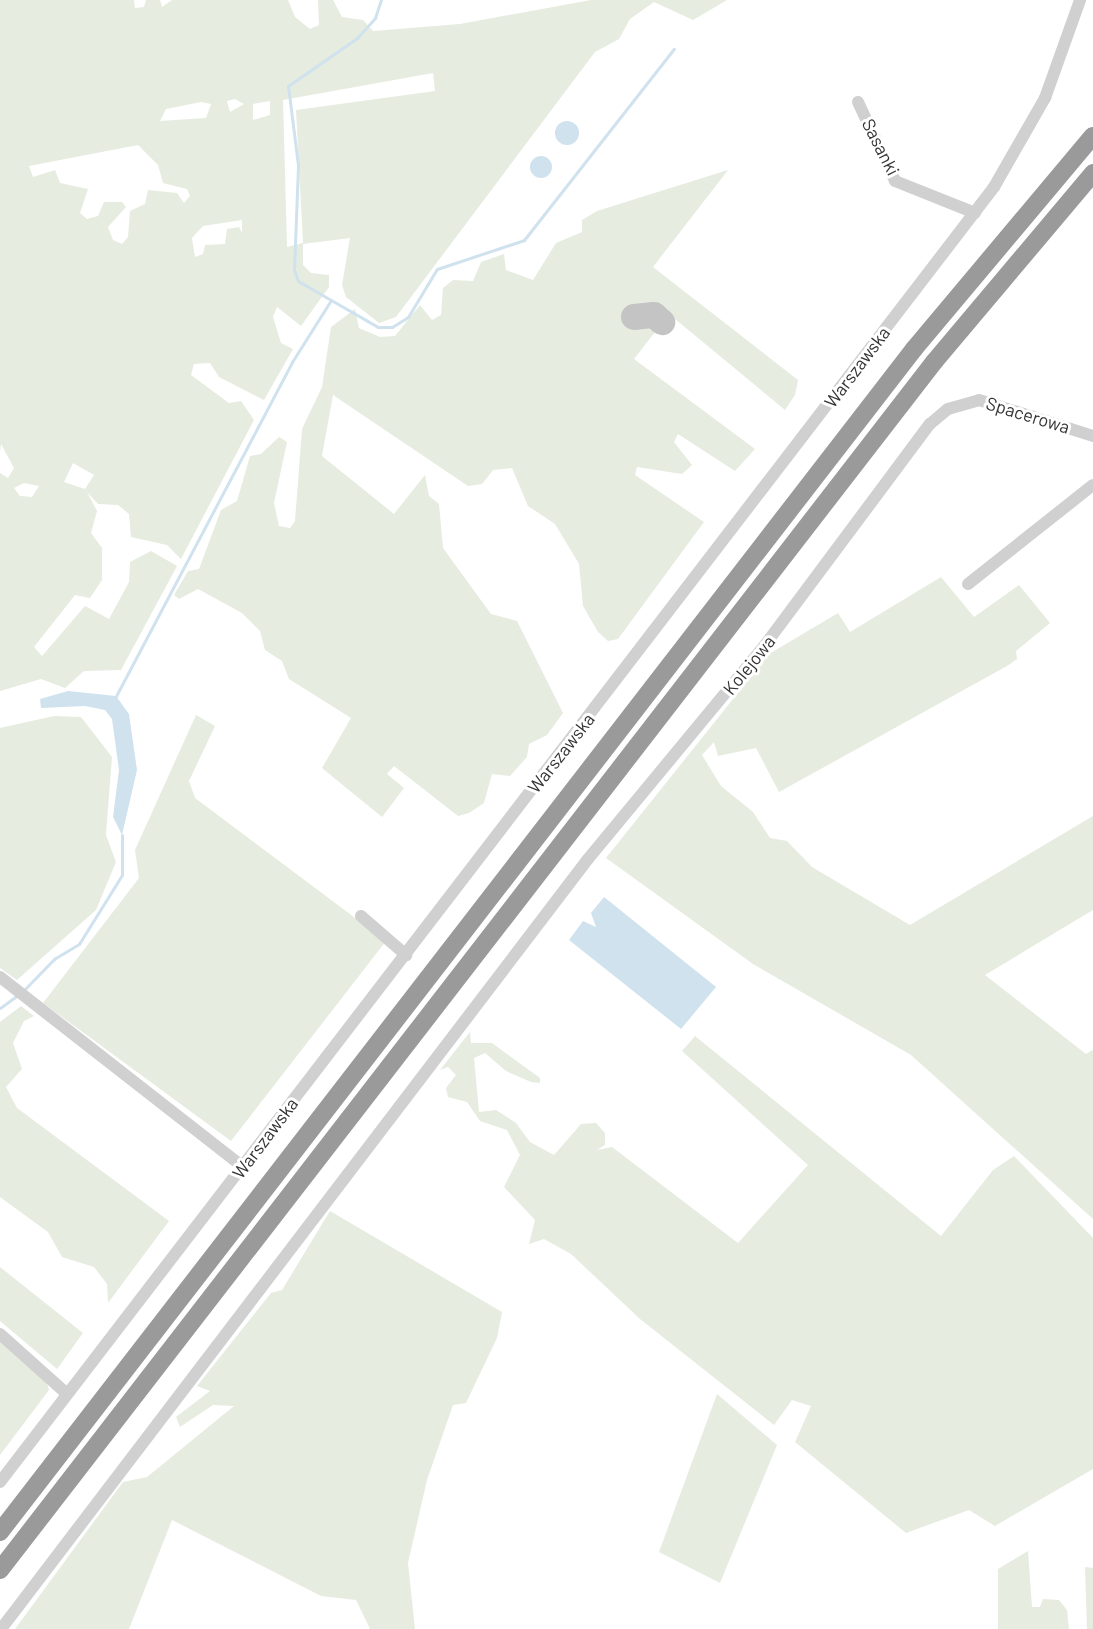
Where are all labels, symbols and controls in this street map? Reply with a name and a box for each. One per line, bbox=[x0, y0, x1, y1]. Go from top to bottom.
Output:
street label: Sasanki bbox=[858, 115, 904, 179]
street label: Warszawska bbox=[820, 322, 894, 412]
street label: Spacerowa bbox=[984, 392, 1072, 438]
street label: Kolejowa bbox=[719, 631, 779, 699]
street label: Warszawska bbox=[523, 709, 599, 797]
street label: Warszawska bbox=[228, 1093, 302, 1183]

